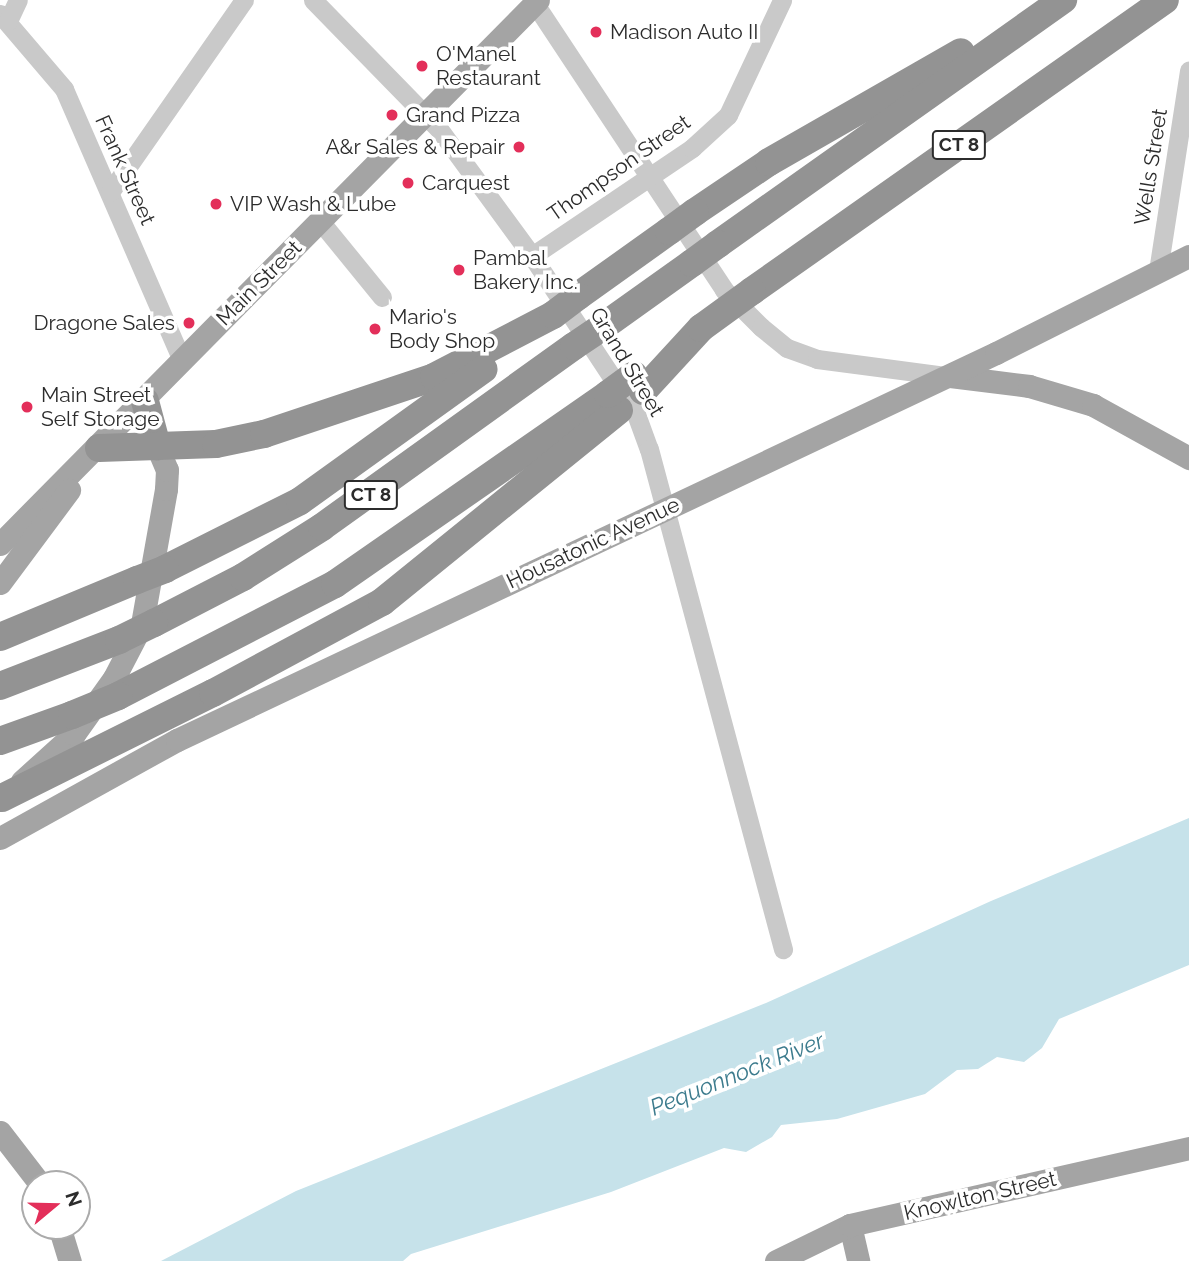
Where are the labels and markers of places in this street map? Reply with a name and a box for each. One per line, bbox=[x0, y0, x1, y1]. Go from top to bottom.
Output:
place label: Madison Auto II bbox=[610, 19, 759, 45]
marker: Madison Auto II bbox=[588, 24, 604, 40]
place label: O'Manel Restaurant bbox=[436, 41, 541, 91]
marker: O'Manel Restaurant bbox=[414, 58, 430, 74]
place label: Grand Pizza bbox=[406, 102, 520, 128]
marker: Grand Pizza bbox=[384, 107, 400, 123]
place label: A&r Sales & Repair bbox=[325, 134, 505, 160]
marker: A&r Sales & Repair bbox=[511, 139, 527, 155]
place label: Carquest bbox=[422, 170, 510, 196]
marker: Carquest bbox=[400, 175, 416, 191]
place label: VIP Wash & Lube bbox=[230, 191, 397, 217]
marker: VIP Wash & Lube bbox=[208, 196, 224, 212]
place label: Pambal Bakery Inc. bbox=[473, 245, 578, 295]
marker: Pambal Bakery Inc. bbox=[451, 262, 467, 278]
place label: Mario's Body Shop bbox=[389, 304, 496, 354]
place label: Dragone Sales bbox=[33, 310, 175, 336]
marker: Dragone Sales bbox=[181, 315, 197, 331]
marker: Mario's Body Shop bbox=[367, 321, 383, 337]
place label: Main Street Self Storage bbox=[41, 382, 160, 432]
marker: Main Street Self Storage bbox=[19, 399, 35, 415]

